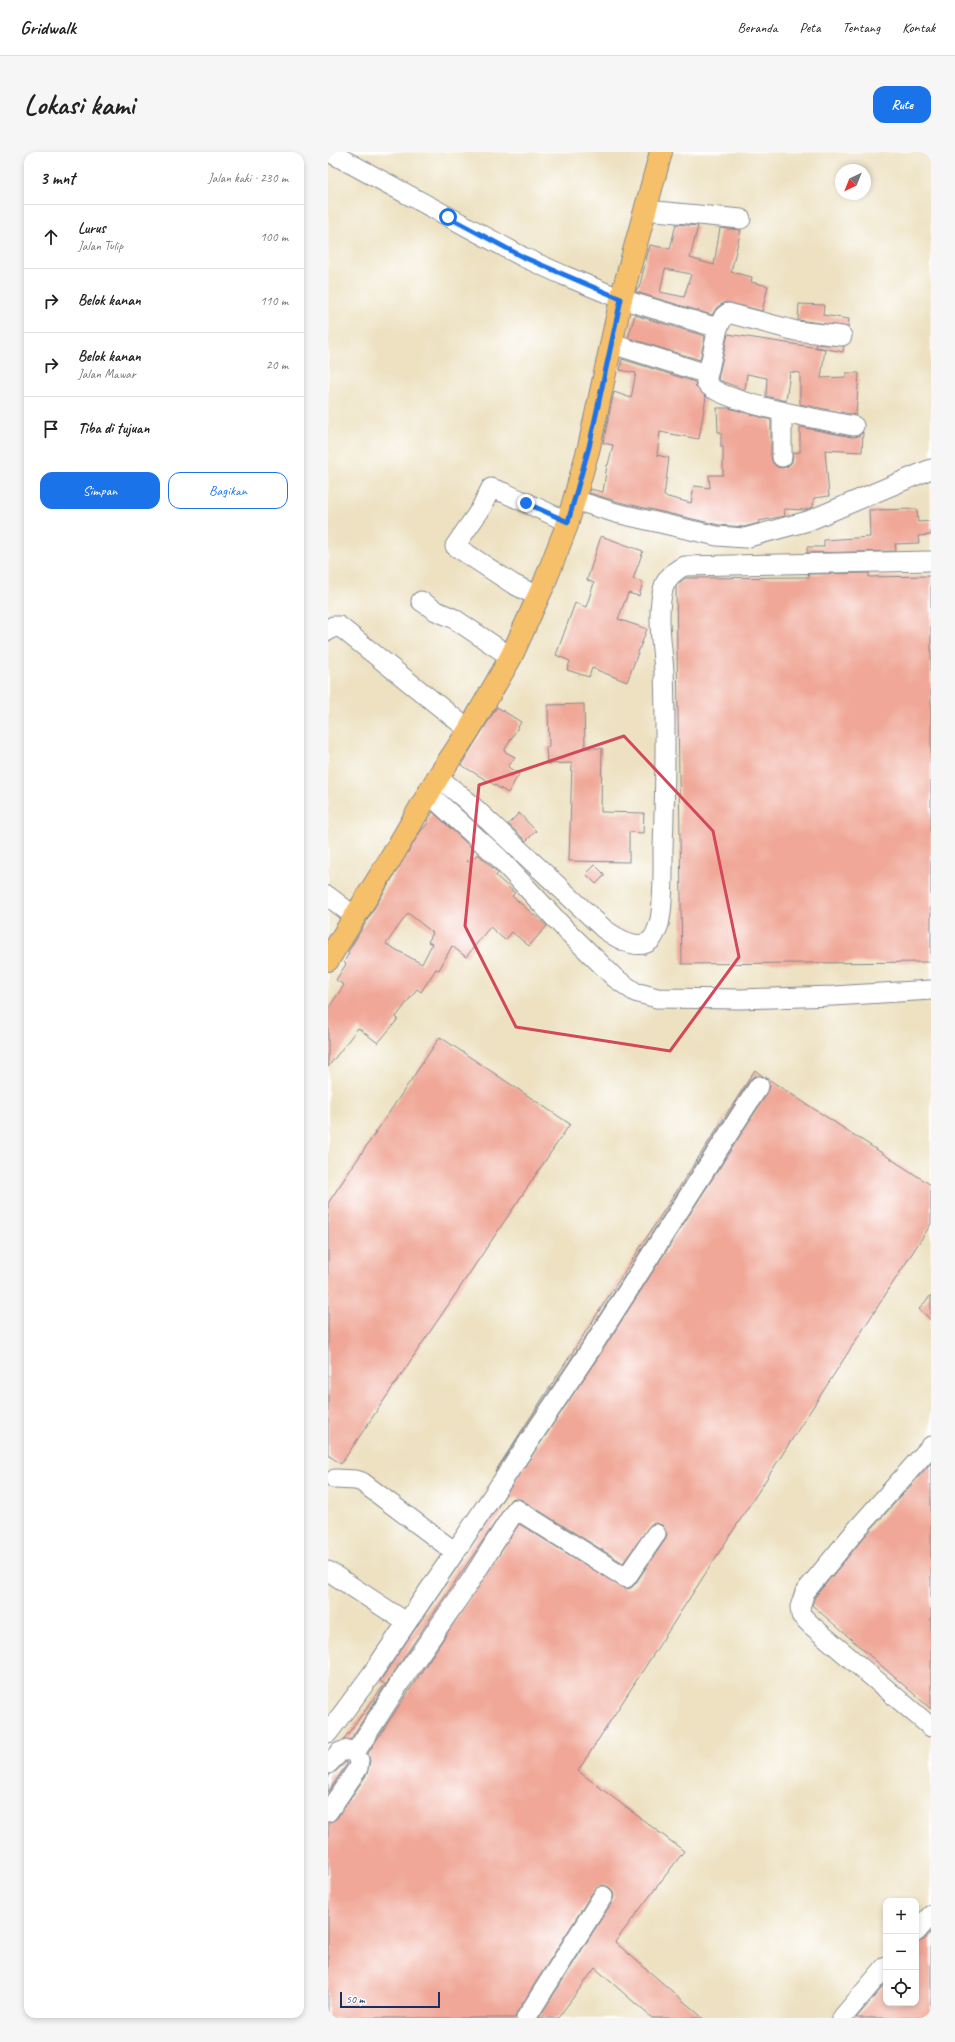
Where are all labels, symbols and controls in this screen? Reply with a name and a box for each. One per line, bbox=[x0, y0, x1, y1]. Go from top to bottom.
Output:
text: Gridwalk bbox=[20, 16, 76, 40]
text: Beranda bbox=[738, 19, 778, 36]
text: Peta bbox=[800, 19, 821, 36]
text: Tentang bbox=[843, 19, 880, 36]
text: Kontak bbox=[902, 19, 935, 36]
button: Rute bbox=[873, 86, 931, 123]
text: Lokasi kami bbox=[24, 87, 134, 122]
north arrow bbox=[835, 164, 871, 200]
text: 3 mnt bbox=[40, 168, 75, 189]
text: Jalan kaki · 230 m bbox=[208, 170, 288, 186]
route start bbox=[439, 208, 457, 226]
text: Lurus bbox=[78, 219, 106, 238]
icon: ahead bbox=[40, 226, 62, 248]
text: 100 m bbox=[260, 229, 288, 245]
text: Jalan Tulip bbox=[78, 238, 123, 254]
icon: right bbox=[40, 290, 62, 312]
text: Belok kanan bbox=[78, 291, 141, 310]
text: 110 m bbox=[260, 293, 288, 309]
text: Belok kanan bbox=[78, 347, 141, 366]
icon: right bbox=[40, 354, 62, 376]
text: 20 m bbox=[266, 357, 288, 373]
text: Jalan Mawar bbox=[78, 366, 136, 382]
icon: arrive bbox=[40, 418, 62, 440]
text: Tiba di tujuan bbox=[78, 419, 149, 438]
button: Simpan bbox=[40, 472, 160, 509]
button: Bagikan bbox=[168, 472, 288, 509]
route end bbox=[517, 494, 535, 512]
map controls bbox=[883, 1898, 919, 2006]
button: + bbox=[883, 1898, 919, 1934]
button: − bbox=[883, 1934, 919, 1970]
button: locate bbox=[883, 1970, 919, 2006]
scale bar bbox=[340, 1990, 440, 2009]
text: 50 m bbox=[346, 1992, 365, 2006]

